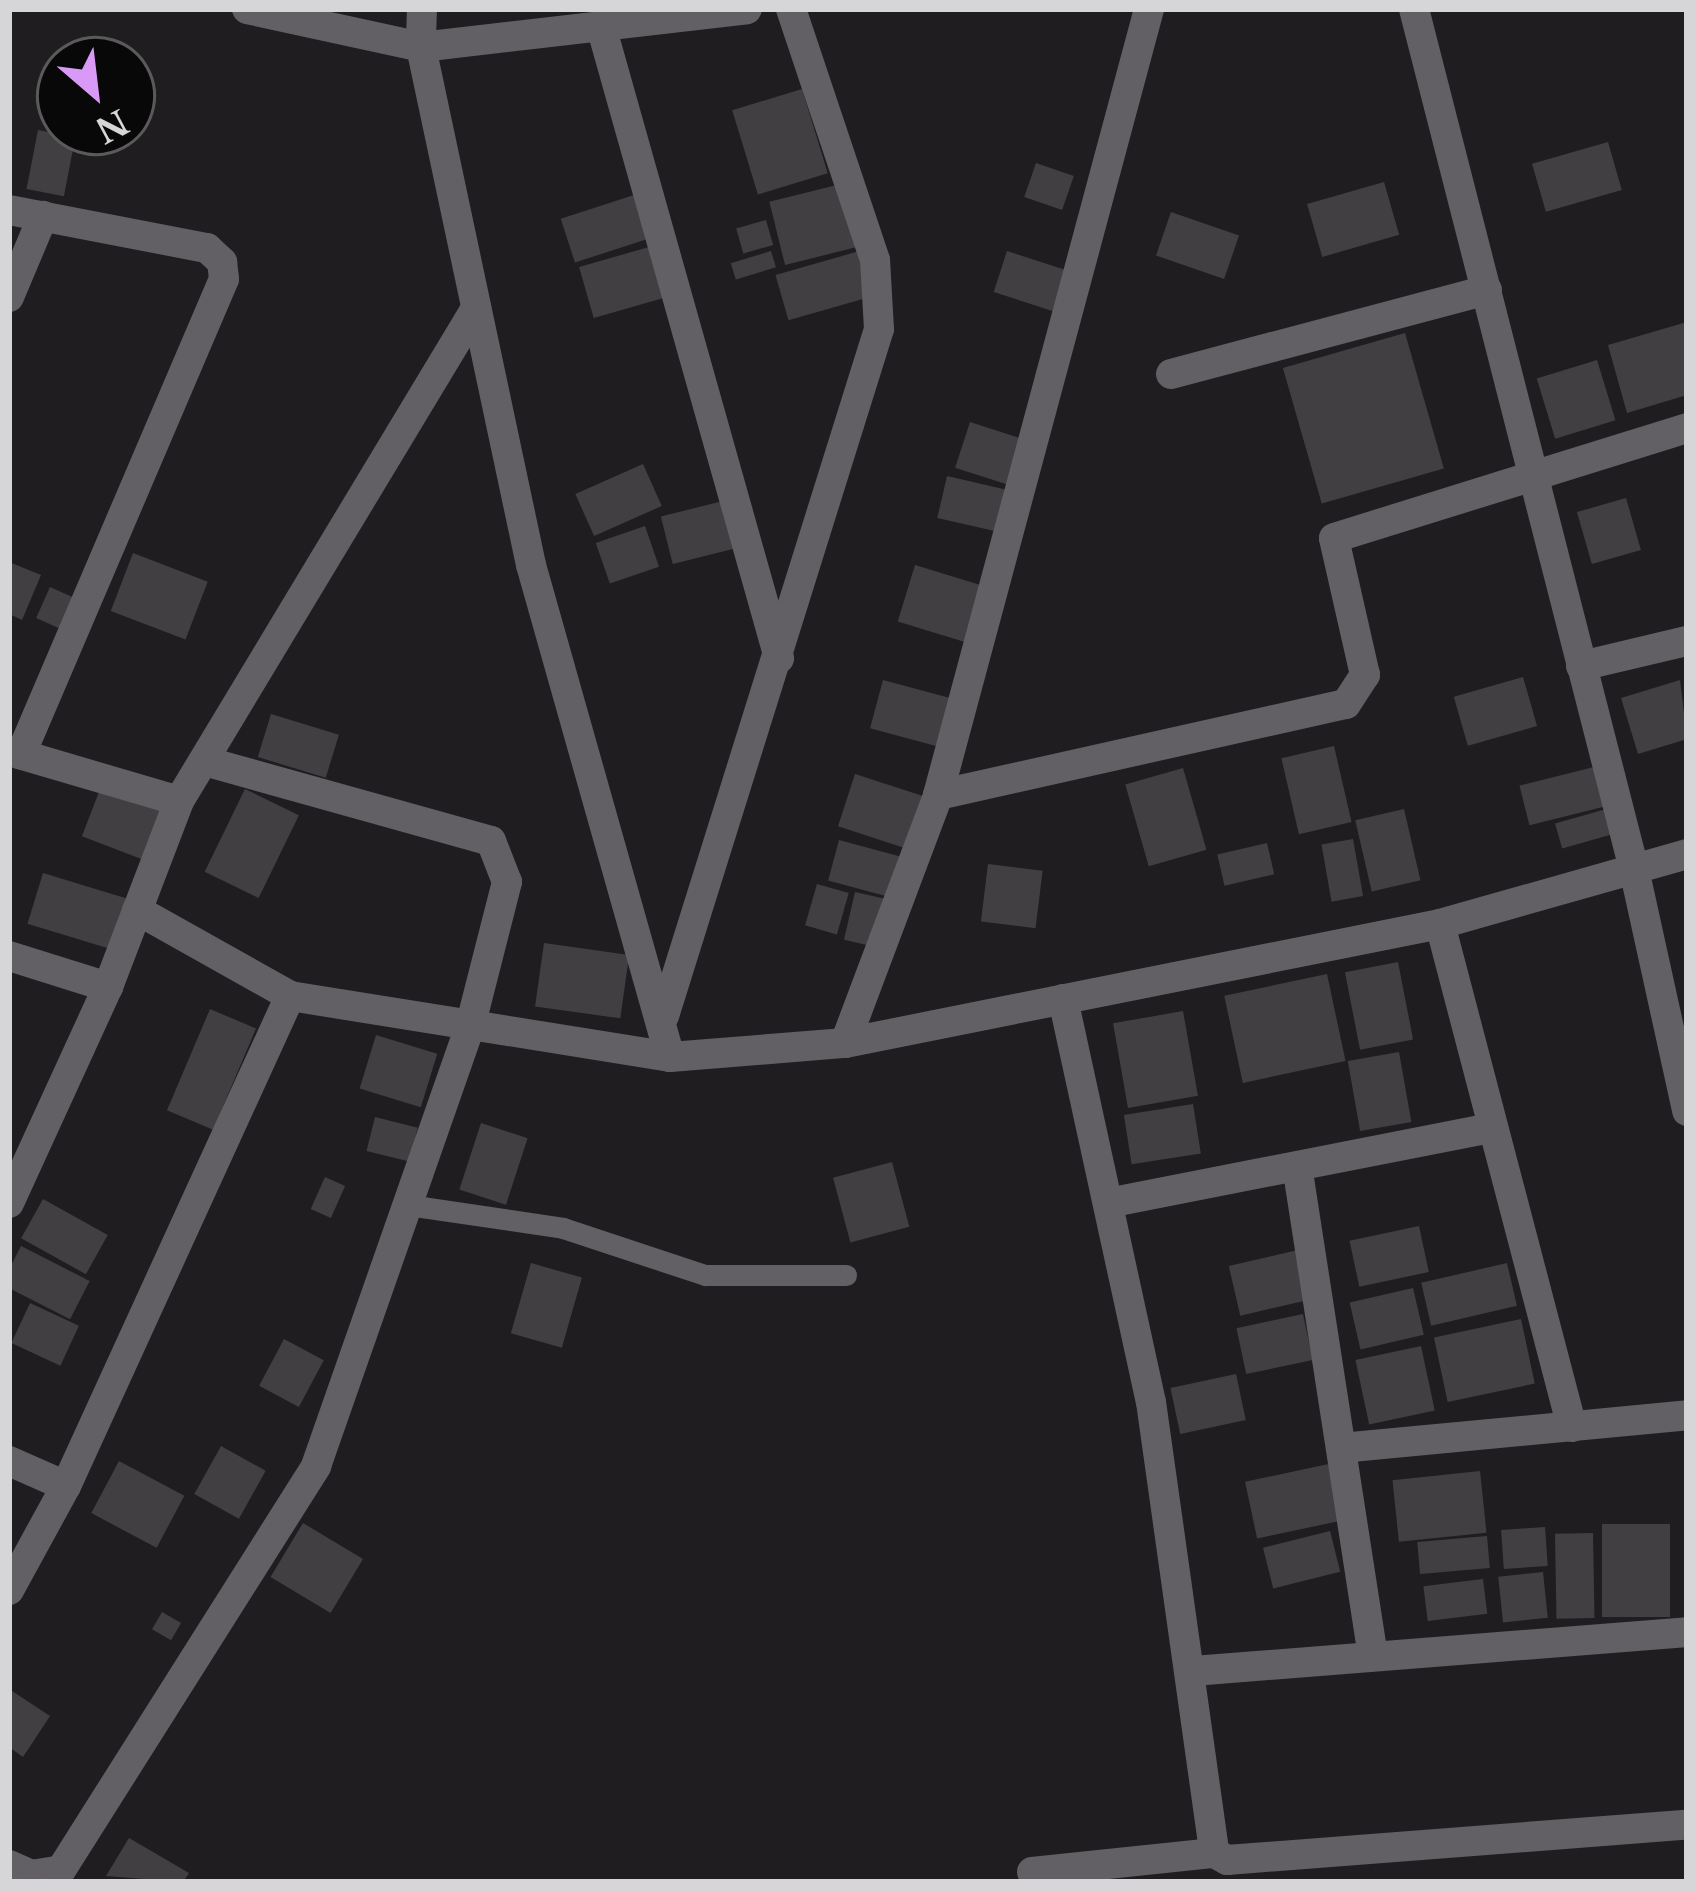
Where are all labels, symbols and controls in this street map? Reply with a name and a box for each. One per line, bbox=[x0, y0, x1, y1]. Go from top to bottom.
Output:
north arrow bbox=[36, 36, 156, 156]
text: N bbox=[88, 100, 135, 151]

